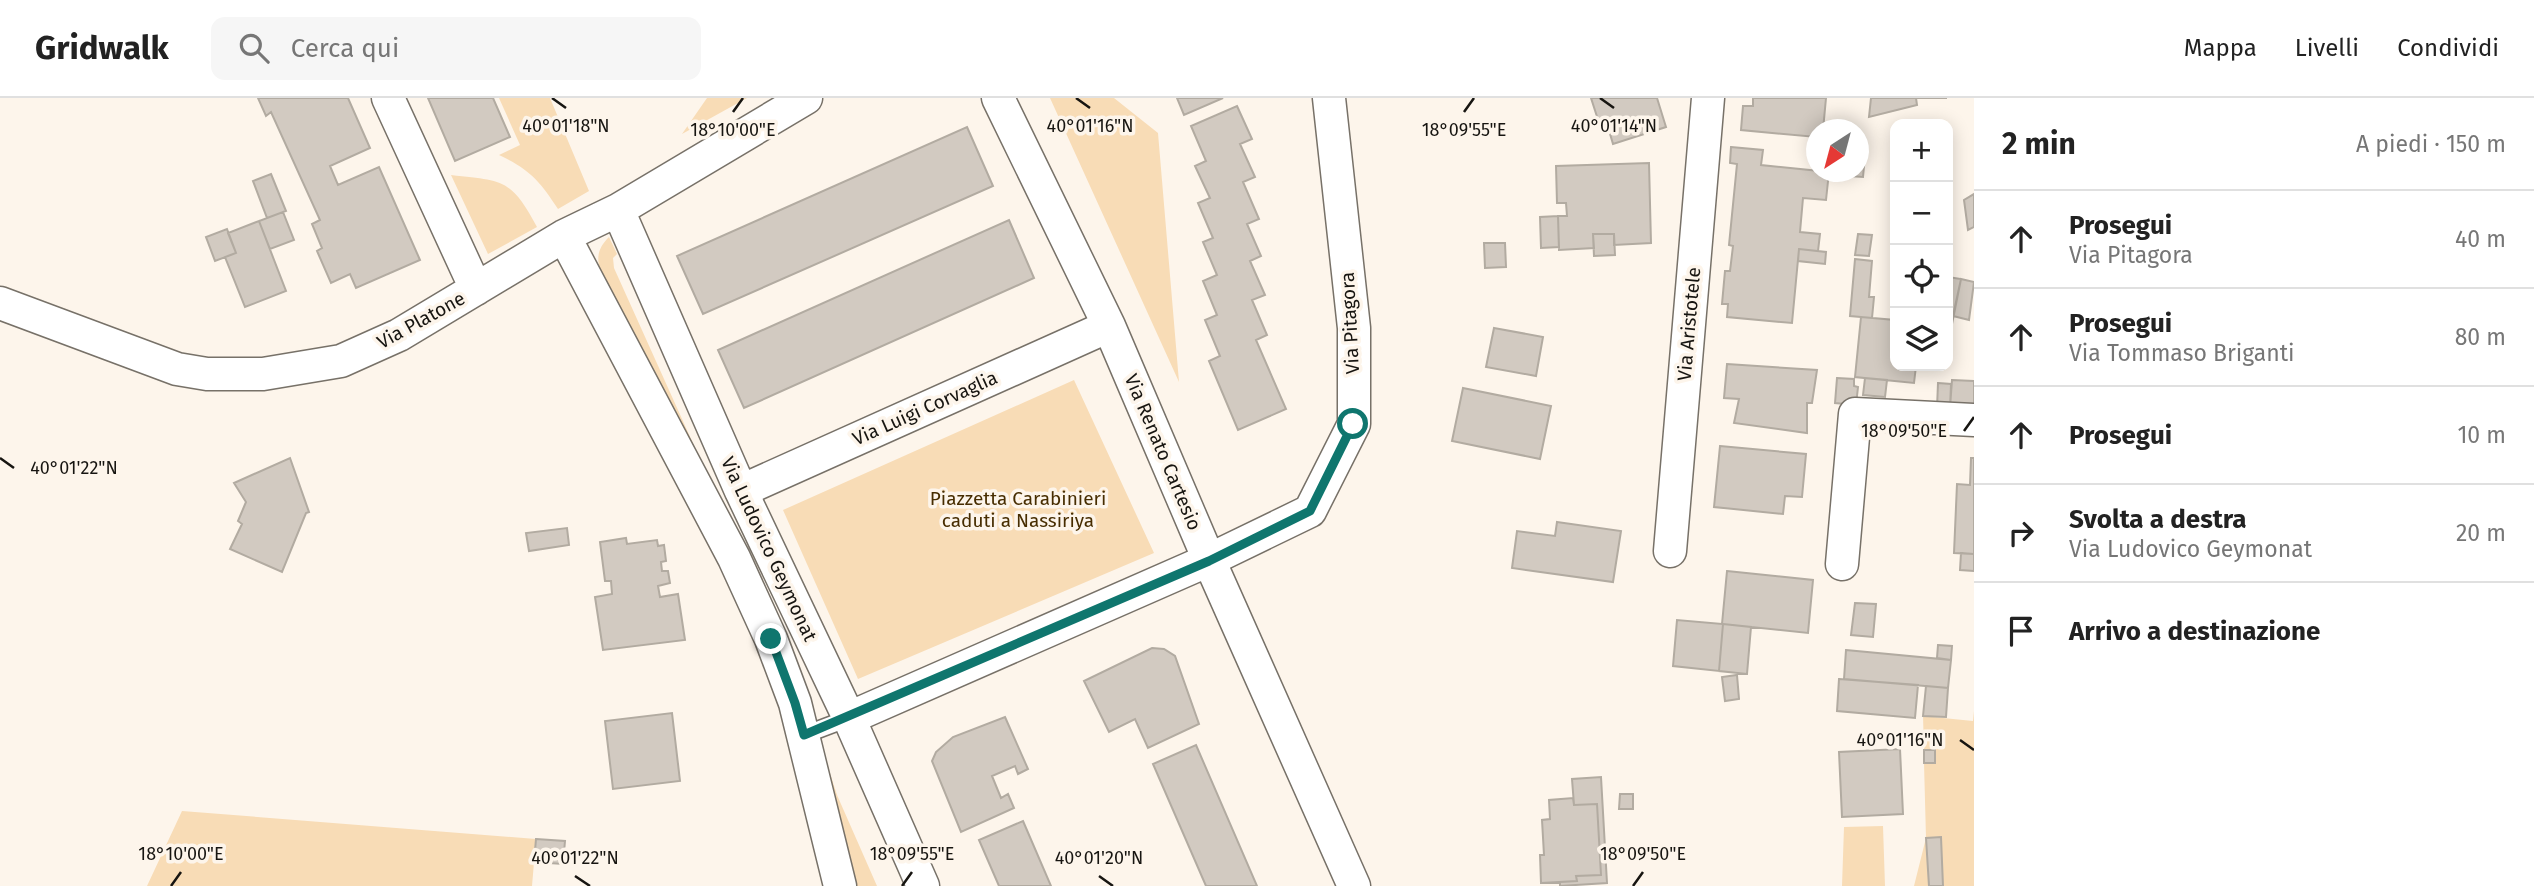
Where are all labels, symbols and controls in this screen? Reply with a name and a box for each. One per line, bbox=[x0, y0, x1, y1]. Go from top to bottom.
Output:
search box bbox=[211, 17, 701, 80]
text: Gridwalk bbox=[35, 28, 169, 68]
icon: search bbox=[235, 29, 273, 67]
text: Cerca qui bbox=[291, 33, 399, 64]
text: Mappa bbox=[2184, 34, 2257, 62]
text: Livelli bbox=[2295, 34, 2359, 62]
text: Condividi bbox=[2397, 34, 2499, 62]
text: 40°01'18"N bbox=[522, 115, 610, 137]
text: 40°01'16"N bbox=[1047, 115, 1133, 137]
text: 40°01'14"N bbox=[1571, 115, 1657, 137]
text: 18°10'00"E bbox=[690, 119, 776, 141]
text: 18°09'55"E bbox=[1422, 119, 1506, 141]
north arrow bbox=[1806, 119, 1869, 182]
map controls bbox=[1890, 119, 1953, 371]
button: + bbox=[1890, 119, 1953, 182]
text: 2 min bbox=[2002, 126, 2076, 162]
text: A piedi · 150 m bbox=[2356, 130, 2506, 158]
button: − bbox=[1890, 182, 1953, 245]
text: Prosegui bbox=[2069, 210, 2172, 241]
icon: ahead bbox=[2002, 220, 2040, 258]
text: 40 m bbox=[2455, 225, 2506, 253]
text: Via Pitagora bbox=[2069, 241, 2193, 269]
button: locate bbox=[1890, 245, 1953, 308]
street label: Via Aristotele bbox=[1673, 266, 1705, 382]
street label: Via Pitagora bbox=[1336, 271, 1364, 375]
street label: Via Platone bbox=[373, 286, 469, 354]
button: layers bbox=[1890, 308, 1953, 371]
text: Prosegui bbox=[2069, 308, 2172, 339]
icon: ahead bbox=[2002, 318, 2040, 356]
text: 80 m bbox=[2455, 323, 2506, 351]
text: Via Tommaso Briganti bbox=[2069, 339, 2295, 367]
street label: Via Luigi Corvaglia bbox=[849, 366, 1001, 450]
street label: Via Renato Cartesio bbox=[1120, 370, 1206, 534]
route start bbox=[1337, 408, 1368, 439]
icon: ahead bbox=[2002, 416, 2040, 454]
text: 18°09'50"E bbox=[1861, 420, 1947, 442]
text: Prosegui bbox=[2069, 420, 2172, 451]
text: 10 m bbox=[2457, 421, 2506, 449]
street label: Via Ludovico Geymonat bbox=[716, 453, 822, 645]
text: 40°01'22"N bbox=[30, 457, 118, 479]
park label: Piazzetta Carabinieri caduti a Nassiriya bbox=[930, 487, 1106, 532]
text: Svolta a destra bbox=[2069, 504, 2247, 535]
icon: right bbox=[2002, 514, 2040, 552]
text: 20 m bbox=[2456, 519, 2506, 547]
text: Via Ludovico Geymonat bbox=[2069, 535, 2312, 563]
icon: arrive bbox=[2002, 612, 2040, 650]
text: Arrivo a destinazione bbox=[2069, 616, 2320, 647]
route end bbox=[755, 623, 786, 654]
text: 40°01'16"N bbox=[1857, 729, 1943, 751]
text: 18°10'00"E bbox=[138, 843, 224, 865]
text: 18°09'55"E bbox=[870, 843, 954, 865]
text: 18°09'50"E bbox=[1600, 843, 1686, 865]
text: 40°01'22"N bbox=[531, 847, 619, 869]
text: 40°01'20"N bbox=[1055, 847, 1143, 869]

